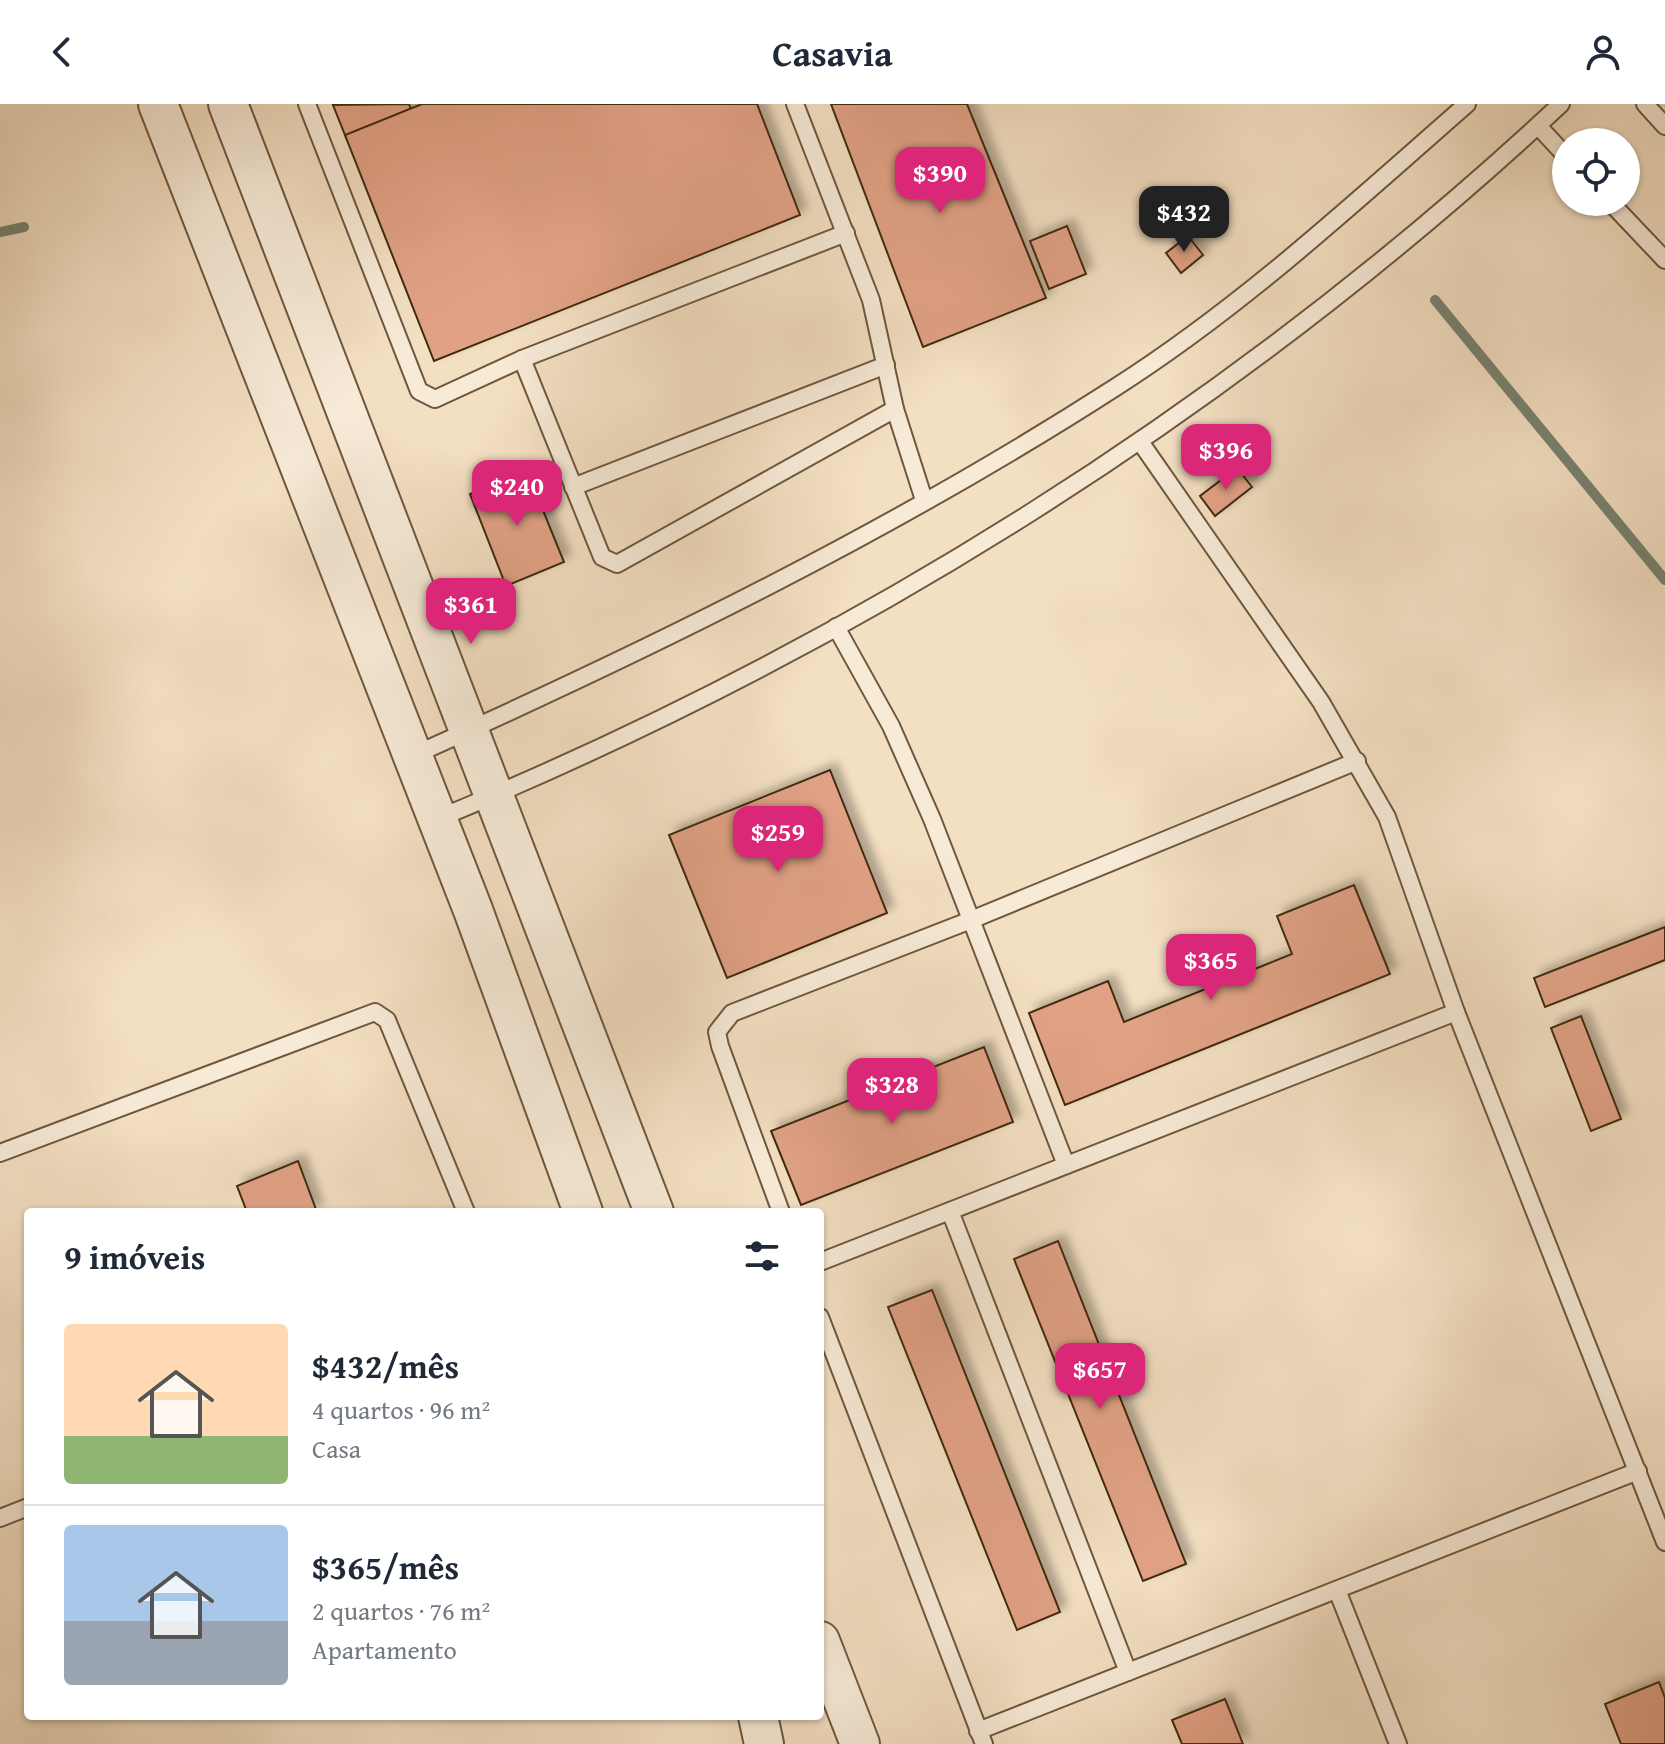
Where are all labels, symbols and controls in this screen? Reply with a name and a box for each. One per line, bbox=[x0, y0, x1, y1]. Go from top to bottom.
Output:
text: Casavia bbox=[772, 26, 893, 79]
icon: back bbox=[40, 30, 84, 74]
icon: person bbox=[1581, 30, 1625, 74]
map controls bbox=[1552, 128, 1640, 216]
button: locate bbox=[1552, 128, 1640, 216]
pin: $390 bbox=[893, 147, 987, 215]
text: $390 bbox=[913, 153, 967, 192]
pin: $432 bbox=[1137, 186, 1231, 254]
text: $432 bbox=[1157, 192, 1211, 231]
pin: $396 bbox=[1179, 424, 1273, 492]
text: $396 bbox=[1199, 430, 1253, 469]
pin: $240 bbox=[470, 460, 564, 528]
text: $240 bbox=[490, 466, 544, 505]
pin: $361 bbox=[424, 578, 518, 646]
text: $361 bbox=[444, 584, 498, 623]
pin: $259 bbox=[731, 806, 825, 874]
text: $259 bbox=[751, 812, 805, 851]
pin: $365 bbox=[1164, 934, 1258, 1002]
text: $365 bbox=[1184, 940, 1238, 979]
pin: $328 bbox=[845, 1058, 939, 1126]
text: $328 bbox=[865, 1064, 919, 1103]
text: 9 imóveis bbox=[64, 1232, 205, 1281]
icon: filters bbox=[740, 1234, 784, 1278]
text: $432/mês bbox=[312, 1341, 459, 1390]
pin: $657 bbox=[1053, 1343, 1147, 1411]
text: $657 bbox=[1073, 1349, 1127, 1388]
icon: home bbox=[128, 1356, 224, 1452]
text: 4 quartos · 96 m² bbox=[312, 1390, 490, 1429]
text: Casa bbox=[312, 1429, 361, 1468]
text: $365/mês bbox=[312, 1542, 459, 1591]
icon: home bbox=[128, 1557, 224, 1653]
text: 2 quartos · 76 m² bbox=[312, 1591, 490, 1630]
text: Apartamento bbox=[312, 1630, 457, 1669]

